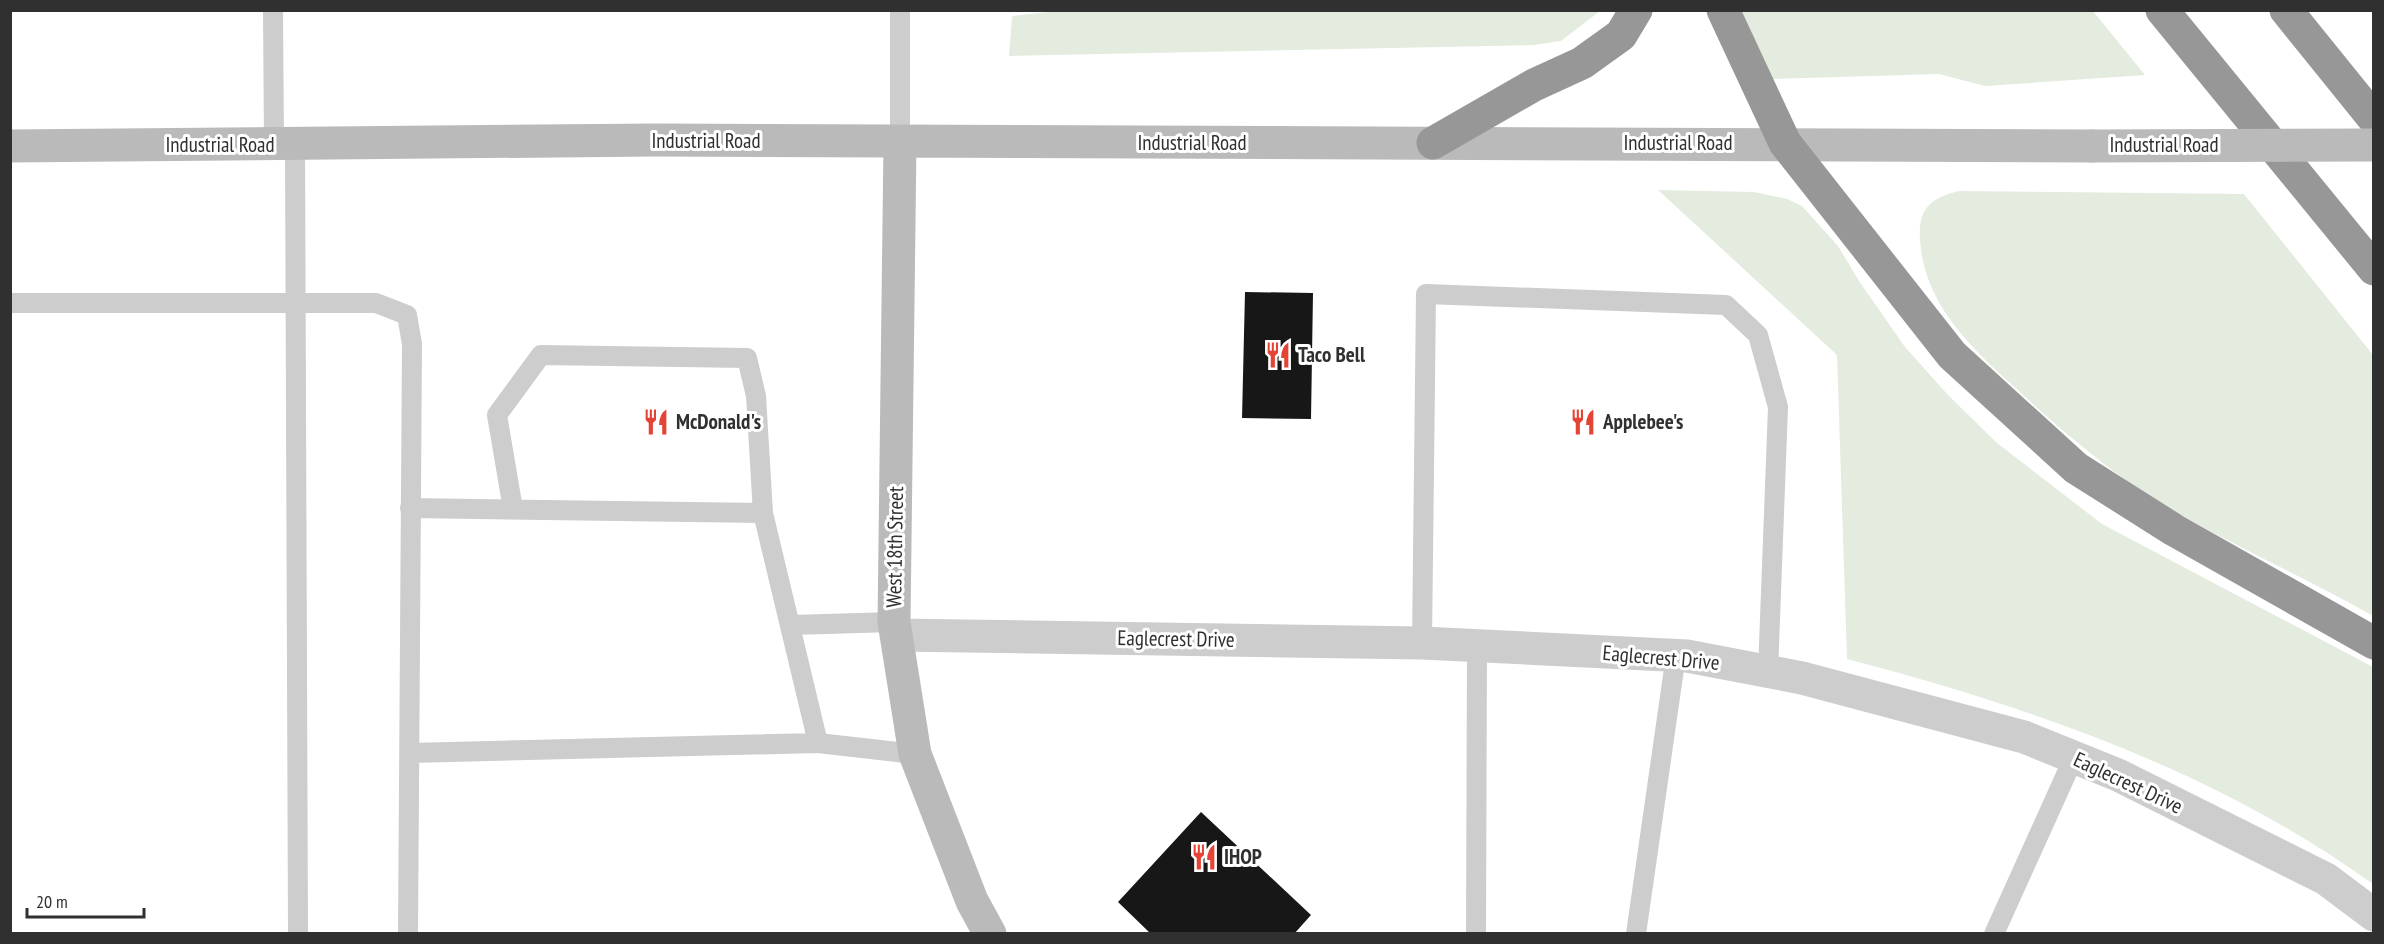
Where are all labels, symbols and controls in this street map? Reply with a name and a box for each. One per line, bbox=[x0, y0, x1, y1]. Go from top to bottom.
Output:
street label: Industrial Road bbox=[651, 127, 761, 154]
street label: Industrial Road bbox=[1137, 129, 1247, 156]
street label: Industrial Road bbox=[1623, 129, 1733, 156]
street label: Industrial Road bbox=[165, 131, 275, 158]
street label: Industrial Road bbox=[2109, 131, 2219, 158]
restaurant icon: Taco Bell bbox=[1263, 340, 1293, 370]
place label: Taco Bell bbox=[1298, 341, 1366, 368]
restaurant icon: McDonald's bbox=[641, 407, 671, 437]
restaurant icon: Applebee's bbox=[1568, 407, 1598, 437]
place label: McDonald's bbox=[676, 408, 761, 435]
place label: Applebee's bbox=[1602, 408, 1683, 435]
street label: West 18th Street bbox=[880, 486, 909, 608]
street label: Eaglecrest Drive bbox=[1117, 624, 1235, 653]
street label: Eaglecrest Drive bbox=[1601, 639, 1721, 676]
street label: Eaglecrest Drive bbox=[2069, 746, 2187, 820]
restaurant icon: IHOP bbox=[1189, 842, 1219, 872]
place label: IHOP bbox=[1224, 843, 1262, 870]
scale bar bbox=[27, 881, 144, 919]
text: 20 m bbox=[36, 890, 68, 913]

